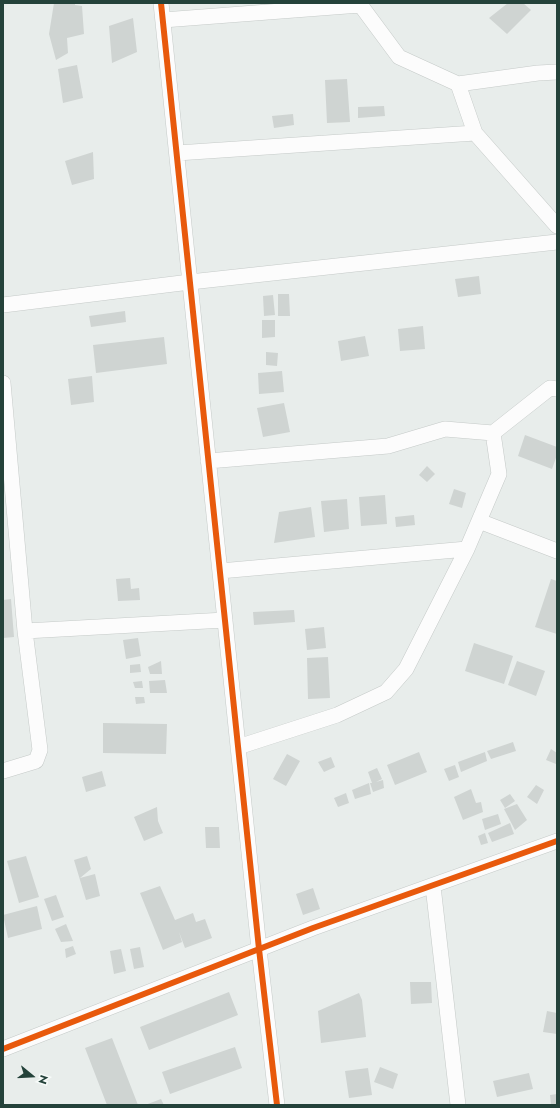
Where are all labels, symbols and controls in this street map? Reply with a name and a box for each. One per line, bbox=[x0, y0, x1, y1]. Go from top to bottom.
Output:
north arrow bbox=[12, 1056, 52, 1096]
text: N bbox=[34, 1073, 52, 1086]

